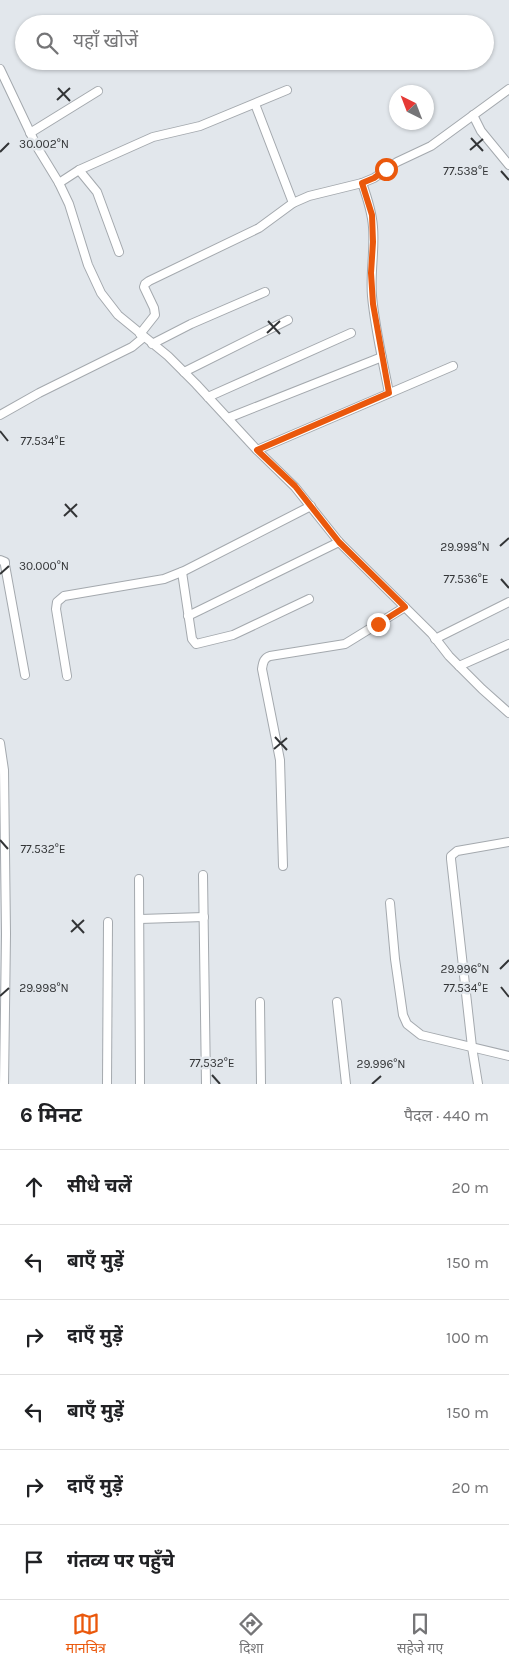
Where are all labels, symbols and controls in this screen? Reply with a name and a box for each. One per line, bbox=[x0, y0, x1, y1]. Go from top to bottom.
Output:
search box bbox=[15, 15, 494, 70]
icon: search bbox=[33, 29, 61, 57]
text: यहाँ खोजें bbox=[73, 30, 138, 52]
north arrow bbox=[389, 85, 434, 130]
text: 30.002°N bbox=[19, 137, 69, 151]
route start bbox=[375, 158, 398, 181]
text: 77.538°E bbox=[443, 164, 489, 178]
text: 77.534°E bbox=[21, 434, 65, 448]
text: 29.998°N bbox=[440, 540, 490, 554]
text: 30.000°N bbox=[19, 559, 69, 573]
text: 77.536°E bbox=[444, 572, 488, 586]
route end bbox=[367, 613, 390, 636]
text: 77.532°E bbox=[20, 842, 66, 856]
text: 29.996°N bbox=[440, 962, 490, 976]
text: 29.998°N bbox=[19, 981, 69, 995]
text: 77.534°E bbox=[444, 981, 488, 995]
text: 77.532°E bbox=[189, 1056, 235, 1070]
text: 29.996°N bbox=[356, 1057, 406, 1071]
text: 6 मिनट bbox=[20, 1103, 82, 1127]
text: पैदल · 440 m bbox=[404, 1106, 489, 1125]
icon: ahead bbox=[20, 1173, 48, 1201]
text: सीधे चलें bbox=[67, 1175, 132, 1197]
text: 20 m bbox=[451, 1178, 489, 1197]
icon: left bbox=[20, 1248, 48, 1276]
text: बाएँ मुड़ें bbox=[67, 1250, 124, 1272]
text: 150 m bbox=[446, 1253, 489, 1272]
icon: right bbox=[20, 1323, 48, 1351]
text: दाएँ मुड़ें bbox=[67, 1325, 123, 1347]
text: 100 m bbox=[446, 1328, 489, 1347]
icon: left bbox=[20, 1398, 48, 1426]
text: बाएँ मुड़ें bbox=[67, 1400, 124, 1422]
text: 150 m bbox=[446, 1403, 489, 1422]
icon: right bbox=[20, 1473, 48, 1501]
text: दाएँ मुड़ें bbox=[67, 1475, 123, 1497]
text: 20 m bbox=[451, 1478, 489, 1497]
icon: arrive bbox=[20, 1548, 48, 1576]
text: गंतव्य पर पहुँचे bbox=[67, 1550, 174, 1572]
tab: मानचित्र bbox=[66, 1610, 106, 1659]
tab: दिशा bbox=[237, 1610, 265, 1659]
tab: सहेजे गए bbox=[397, 1610, 443, 1659]

